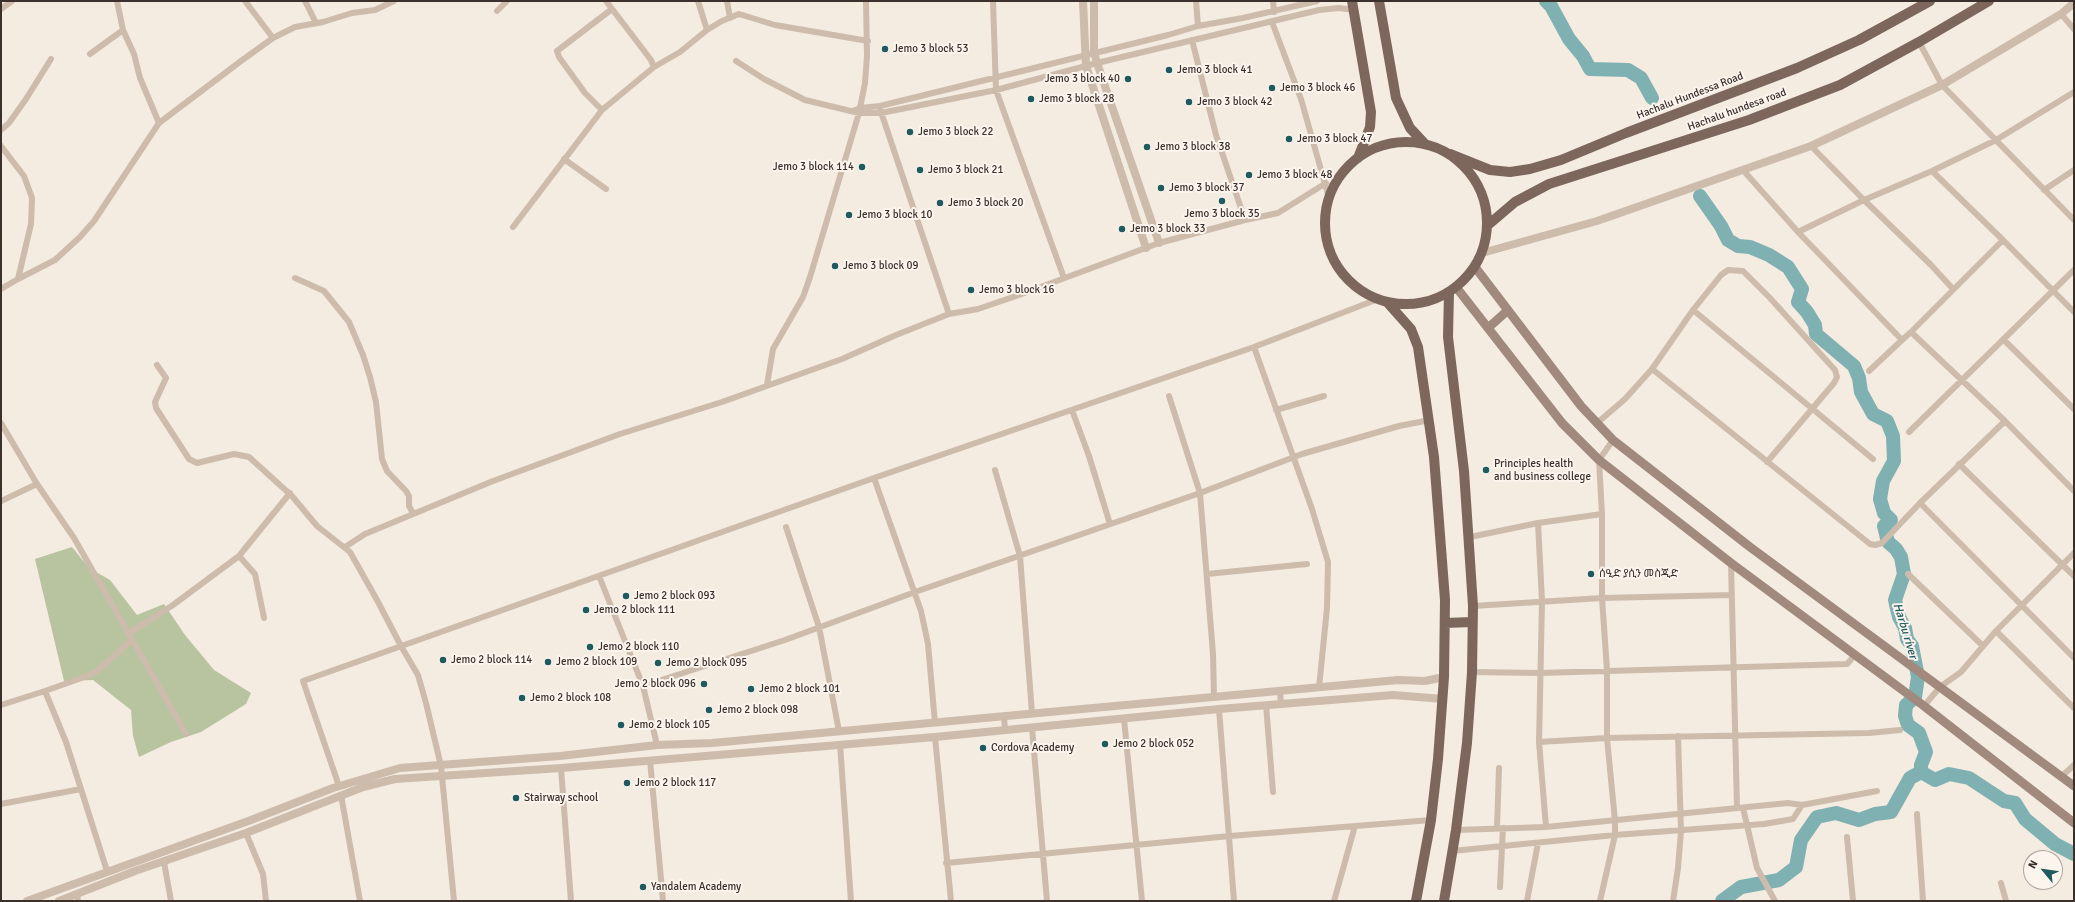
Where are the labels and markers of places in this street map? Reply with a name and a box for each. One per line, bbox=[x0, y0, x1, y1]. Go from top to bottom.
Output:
place label: Jemo 3 block 53 bbox=[893, 42, 968, 56]
marker: Jemo 3 block 53 bbox=[880, 44, 890, 54]
place label: Jemo 3 block 41 bbox=[1177, 63, 1252, 77]
marker: Jemo 3 block 41 bbox=[1164, 65, 1174, 75]
place label: Jemo 3 block 40 bbox=[1045, 72, 1120, 86]
marker: Jemo 3 block 40 bbox=[1123, 74, 1133, 84]
place label: Jemo 3 block 46 bbox=[1280, 81, 1355, 95]
marker: Jemo 3 block 46 bbox=[1267, 83, 1277, 93]
place label: Jemo 3 block 28 bbox=[1039, 92, 1114, 106]
marker: Jemo 3 block 28 bbox=[1026, 94, 1036, 104]
place label: Jemo 3 block 42 bbox=[1197, 95, 1272, 109]
marker: Jemo 3 block 42 bbox=[1184, 97, 1194, 107]
place label: Jemo 3 block 22 bbox=[918, 125, 993, 139]
marker: Jemo 3 block 22 bbox=[905, 127, 915, 137]
place label: Jemo 3 block 47 bbox=[1297, 132, 1372, 146]
marker: Jemo 3 block 47 bbox=[1284, 134, 1294, 144]
place label: Jemo 3 block 38 bbox=[1155, 140, 1230, 154]
marker: Jemo 3 block 38 bbox=[1142, 142, 1152, 152]
place label: Jemo 3 block 114 bbox=[773, 160, 854, 174]
marker: Jemo 3 block 114 bbox=[857, 162, 867, 172]
place label: Jemo 3 block 21 bbox=[928, 163, 1003, 177]
marker: Jemo 3 block 21 bbox=[915, 165, 925, 175]
place label: Jemo 3 block 48 bbox=[1257, 168, 1332, 182]
marker: Jemo 3 block 48 bbox=[1244, 170, 1254, 180]
place label: Jemo 3 block 37 bbox=[1169, 181, 1244, 195]
marker: Jemo 3 block 37 bbox=[1156, 183, 1166, 193]
place label: Jemo 3 block 20 bbox=[948, 196, 1023, 210]
marker: Jemo 3 block 35 bbox=[1217, 196, 1227, 206]
marker: Jemo 3 block 20 bbox=[935, 198, 945, 208]
place label: Jemo 3 block 35 bbox=[1184, 207, 1260, 221]
place label: Jemo 3 block 10 bbox=[857, 208, 932, 222]
marker: Jemo 3 block 10 bbox=[844, 210, 854, 220]
place label: Jemo 3 block 33 bbox=[1130, 222, 1205, 236]
marker: Jemo 3 block 33 bbox=[1117, 224, 1127, 234]
place label: Jemo 3 block 09 bbox=[843, 259, 918, 273]
marker: Jemo 3 block 09 bbox=[830, 261, 840, 271]
place label: Jemo 3 block 16 bbox=[979, 283, 1054, 297]
marker: Jemo 3 block 16 bbox=[966, 285, 976, 295]
place label: Principles health and business college bbox=[1494, 457, 1591, 483]
marker: Principles health and business college bbox=[1481, 465, 1491, 475]
place label: ሰዒድ ያሲን መስጂድ bbox=[1599, 567, 1678, 581]
marker: ሰዒድ ያሲን መስጂድ bbox=[1586, 569, 1596, 579]
place label: Jemo 2 block 093 bbox=[634, 589, 715, 603]
marker: Jemo 2 block 093 bbox=[621, 591, 631, 601]
place label: Jemo 2 block 111 bbox=[594, 603, 675, 617]
marker: Jemo 2 block 111 bbox=[581, 605, 591, 615]
place label: Jemo 2 block 110 bbox=[598, 640, 679, 654]
marker: Jemo 2 block 110 bbox=[585, 642, 595, 652]
place label: Jemo 2 block 114 bbox=[451, 653, 532, 667]
marker: Jemo 2 block 114 bbox=[438, 655, 448, 665]
place label: Jemo 2 block 109 bbox=[556, 655, 637, 669]
place label: Jemo 2 block 095 bbox=[666, 656, 747, 670]
marker: Jemo 2 block 109 bbox=[543, 657, 553, 667]
marker: Jemo 2 block 095 bbox=[653, 658, 663, 668]
place label: Jemo 2 block 096 bbox=[615, 677, 696, 691]
marker: Jemo 2 block 096 bbox=[699, 679, 709, 689]
place label: Jemo 2 block 101 bbox=[759, 682, 840, 696]
marker: Jemo 2 block 101 bbox=[746, 684, 756, 694]
place label: Jemo 2 block 108 bbox=[530, 691, 611, 705]
marker: Jemo 2 block 108 bbox=[517, 693, 527, 703]
place label: Jemo 2 block 098 bbox=[717, 703, 798, 717]
marker: Jemo 2 block 098 bbox=[704, 705, 714, 715]
place label: Jemo 2 block 105 bbox=[629, 718, 710, 732]
marker: Jemo 2 block 105 bbox=[616, 720, 626, 730]
place label: Jemo 2 block 052 bbox=[1113, 737, 1194, 751]
marker: Jemo 2 block 052 bbox=[1100, 739, 1110, 749]
place label: Cordova Academy bbox=[991, 741, 1074, 755]
marker: Cordova Academy bbox=[978, 743, 988, 753]
place label: Jemo 2 block 117 bbox=[635, 776, 716, 790]
marker: Jemo 2 block 117 bbox=[622, 778, 632, 788]
place label: Stairway school bbox=[524, 791, 598, 805]
marker: Stairway school bbox=[511, 793, 521, 803]
place label: Yandalem Academy bbox=[651, 880, 741, 894]
marker: Yandalem Academy bbox=[638, 882, 648, 892]

